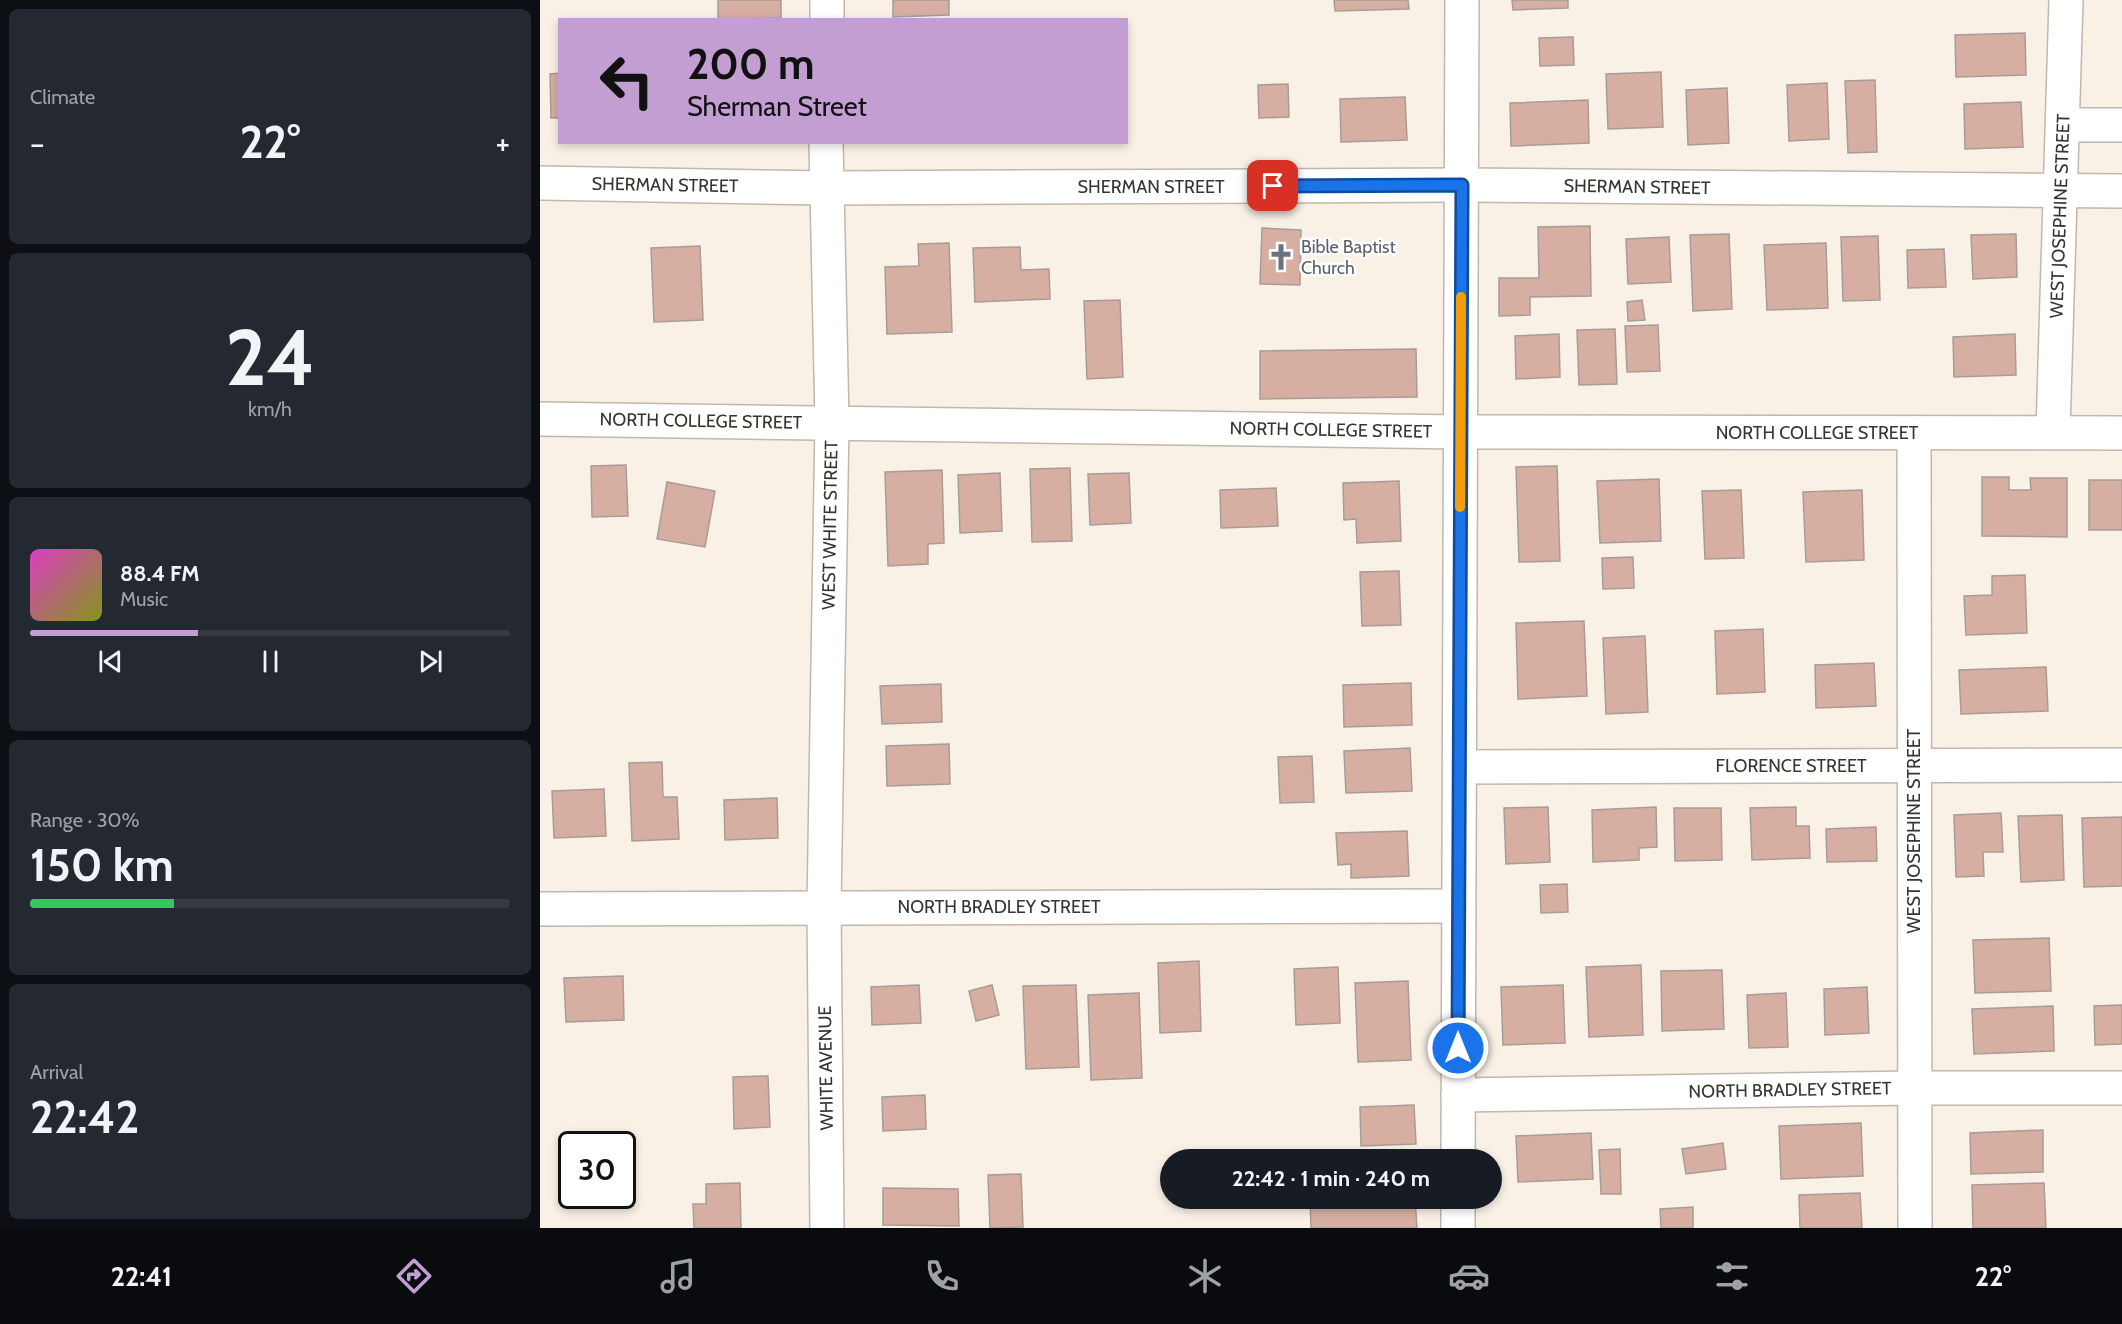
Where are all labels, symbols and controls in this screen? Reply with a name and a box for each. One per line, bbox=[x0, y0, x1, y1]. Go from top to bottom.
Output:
text: 200 m bbox=[687, 38, 814, 90]
icon: left bbox=[588, 42, 666, 120]
text: Climate bbox=[30, 85, 95, 109]
text: Sherman Street bbox=[687, 90, 867, 123]
street label: WEST JOSEPHINE STREET bbox=[2045, 113, 2075, 319]
text: 22° bbox=[240, 115, 300, 169]
text: − bbox=[30, 123, 45, 163]
text: + bbox=[495, 123, 510, 163]
pin bbox=[1247, 160, 1298, 211]
icon: arrive bbox=[1256, 169, 1289, 202]
street label: SHERMAN STREET bbox=[591, 173, 739, 197]
street label: SHERMAN STREET bbox=[1563, 175, 1711, 199]
street label: SHERMAN STREET bbox=[1078, 176, 1225, 198]
place label: Bible Baptist Church bbox=[1301, 236, 1396, 279]
church icon: Bible Baptist Church bbox=[1266, 242, 1296, 272]
text: 24 bbox=[225, 310, 315, 405]
text: km/h bbox=[248, 397, 292, 421]
street label: NORTH COLLEGE STREET bbox=[600, 408, 803, 434]
street label: NORTH COLLEGE STREET bbox=[1230, 417, 1433, 443]
street label: NORTH COLLEGE STREET bbox=[1716, 422, 1919, 444]
street label: WEST WHITE STREET bbox=[818, 440, 842, 610]
text: 88.4 FM bbox=[120, 560, 200, 587]
text: Music bbox=[120, 587, 168, 611]
icon: previous bbox=[94, 645, 127, 678]
icon: pause bbox=[254, 645, 287, 678]
icon: next bbox=[414, 645, 447, 678]
street label: WEST JOSEPHINE STREET bbox=[1903, 728, 1925, 933]
street label: FLORENCE STREET bbox=[1716, 755, 1867, 777]
text: Range · 30% bbox=[30, 808, 139, 832]
text: 150 km bbox=[30, 838, 174, 892]
street label: NORTH BRADLEY STREET bbox=[897, 896, 1101, 918]
street label: WHITE AVENUE bbox=[814, 1005, 838, 1131]
position arrow bbox=[1426, 1016, 1490, 1080]
text: Arrival bbox=[30, 1060, 83, 1084]
street label: NORTH BRADLEY STREET bbox=[1688, 1077, 1892, 1103]
text: 22:42 bbox=[30, 1090, 139, 1144]
speed limit sign: 30 bbox=[558, 1131, 636, 1209]
text: 22:42 · 1 min · 240 m bbox=[1232, 1165, 1430, 1192]
icon: directions bbox=[393, 1255, 435, 1297]
icon: music bbox=[657, 1255, 699, 1297]
icon: phone bbox=[921, 1255, 963, 1297]
icon: climate bbox=[1184, 1255, 1226, 1297]
icon: car bbox=[1448, 1255, 1490, 1297]
icon: filters bbox=[1711, 1255, 1753, 1297]
text: 22:41 bbox=[111, 1260, 172, 1293]
text: 22° bbox=[1975, 1260, 2011, 1293]

